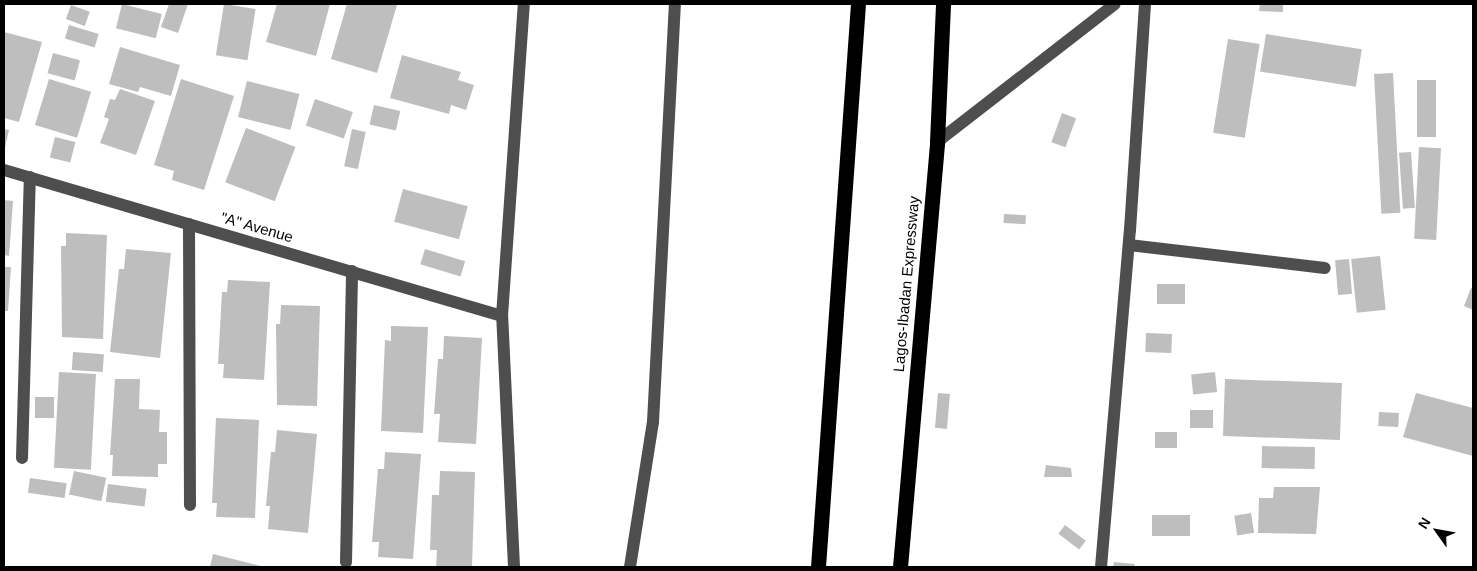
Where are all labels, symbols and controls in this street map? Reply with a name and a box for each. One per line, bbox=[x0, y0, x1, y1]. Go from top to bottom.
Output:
street label: Lagos-Ibadan Expressway bbox=[889, 195, 923, 373]
street label: "A" Avenue bbox=[218, 208, 296, 246]
north arrow bbox=[1412, 506, 1462, 556]
text: N bbox=[1415, 515, 1434, 532]

